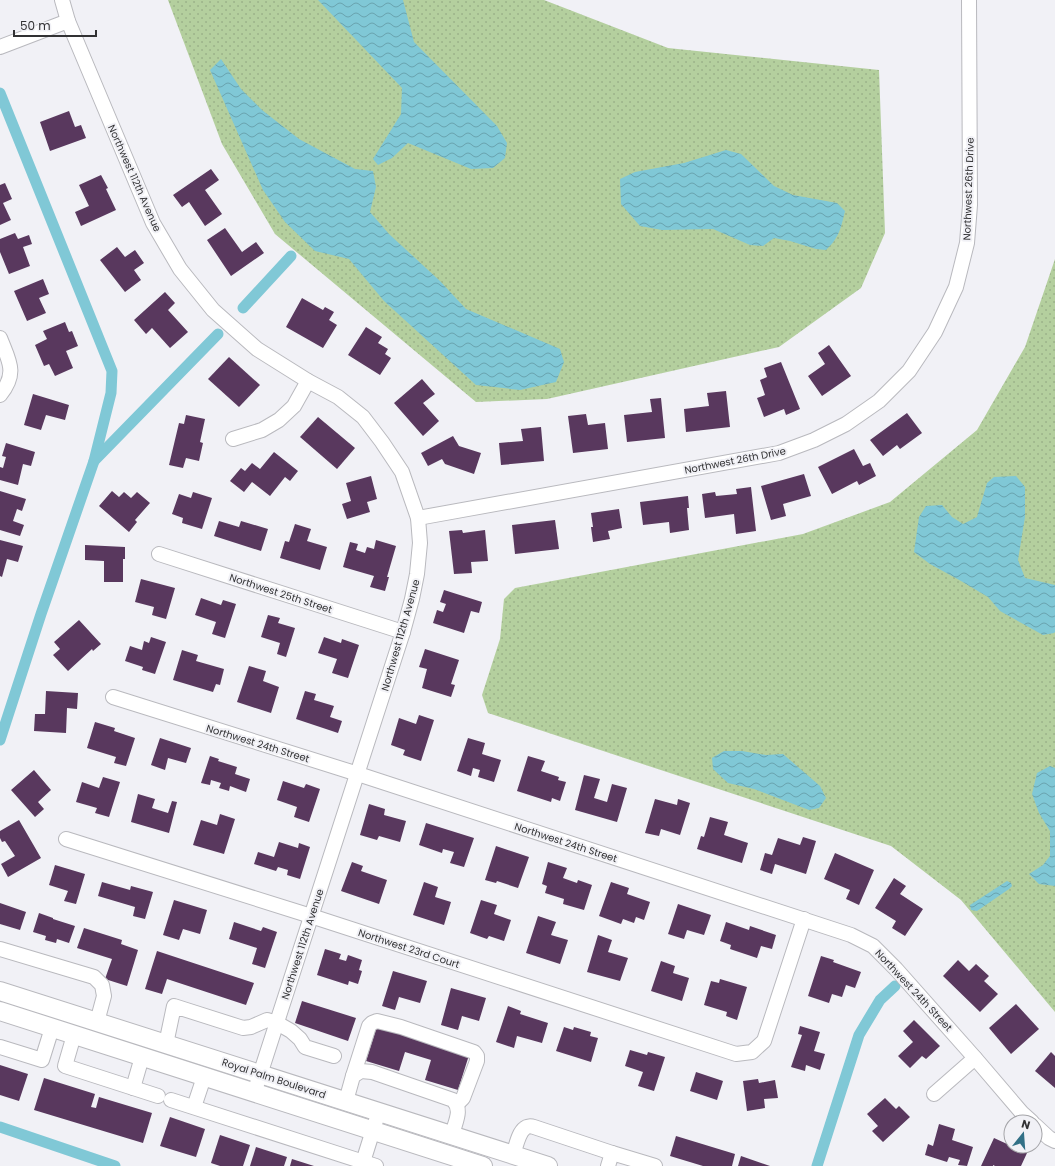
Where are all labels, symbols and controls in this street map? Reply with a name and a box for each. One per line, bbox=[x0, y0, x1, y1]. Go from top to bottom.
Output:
scale bar bbox=[14, 12, 96, 38]
text: 50 m bbox=[20, 17, 51, 34]
street label: Northwest 112th Avenue bbox=[104, 122, 165, 234]
street label: Northwest 26th Drive bbox=[959, 137, 978, 241]
street label: Northwest 26th Drive bbox=[683, 443, 787, 478]
street label: Northwest 25th Street bbox=[228, 570, 334, 617]
street label: Northwest 112th Avenue bbox=[377, 578, 424, 693]
street label: Northwest 24th Street bbox=[204, 721, 312, 766]
street label: Northwest 24th Street bbox=[513, 819, 619, 866]
street label: Northwest 112th Avenue bbox=[277, 887, 327, 1001]
street label: Northwest 23rd Court bbox=[356, 925, 462, 972]
street label: Northwest 24th Street bbox=[872, 946, 956, 1035]
street label: Royal Palm Boulevard bbox=[220, 1055, 328, 1102]
north arrow bbox=[1003, 1114, 1043, 1154]
text: N bbox=[1020, 1116, 1032, 1133]

